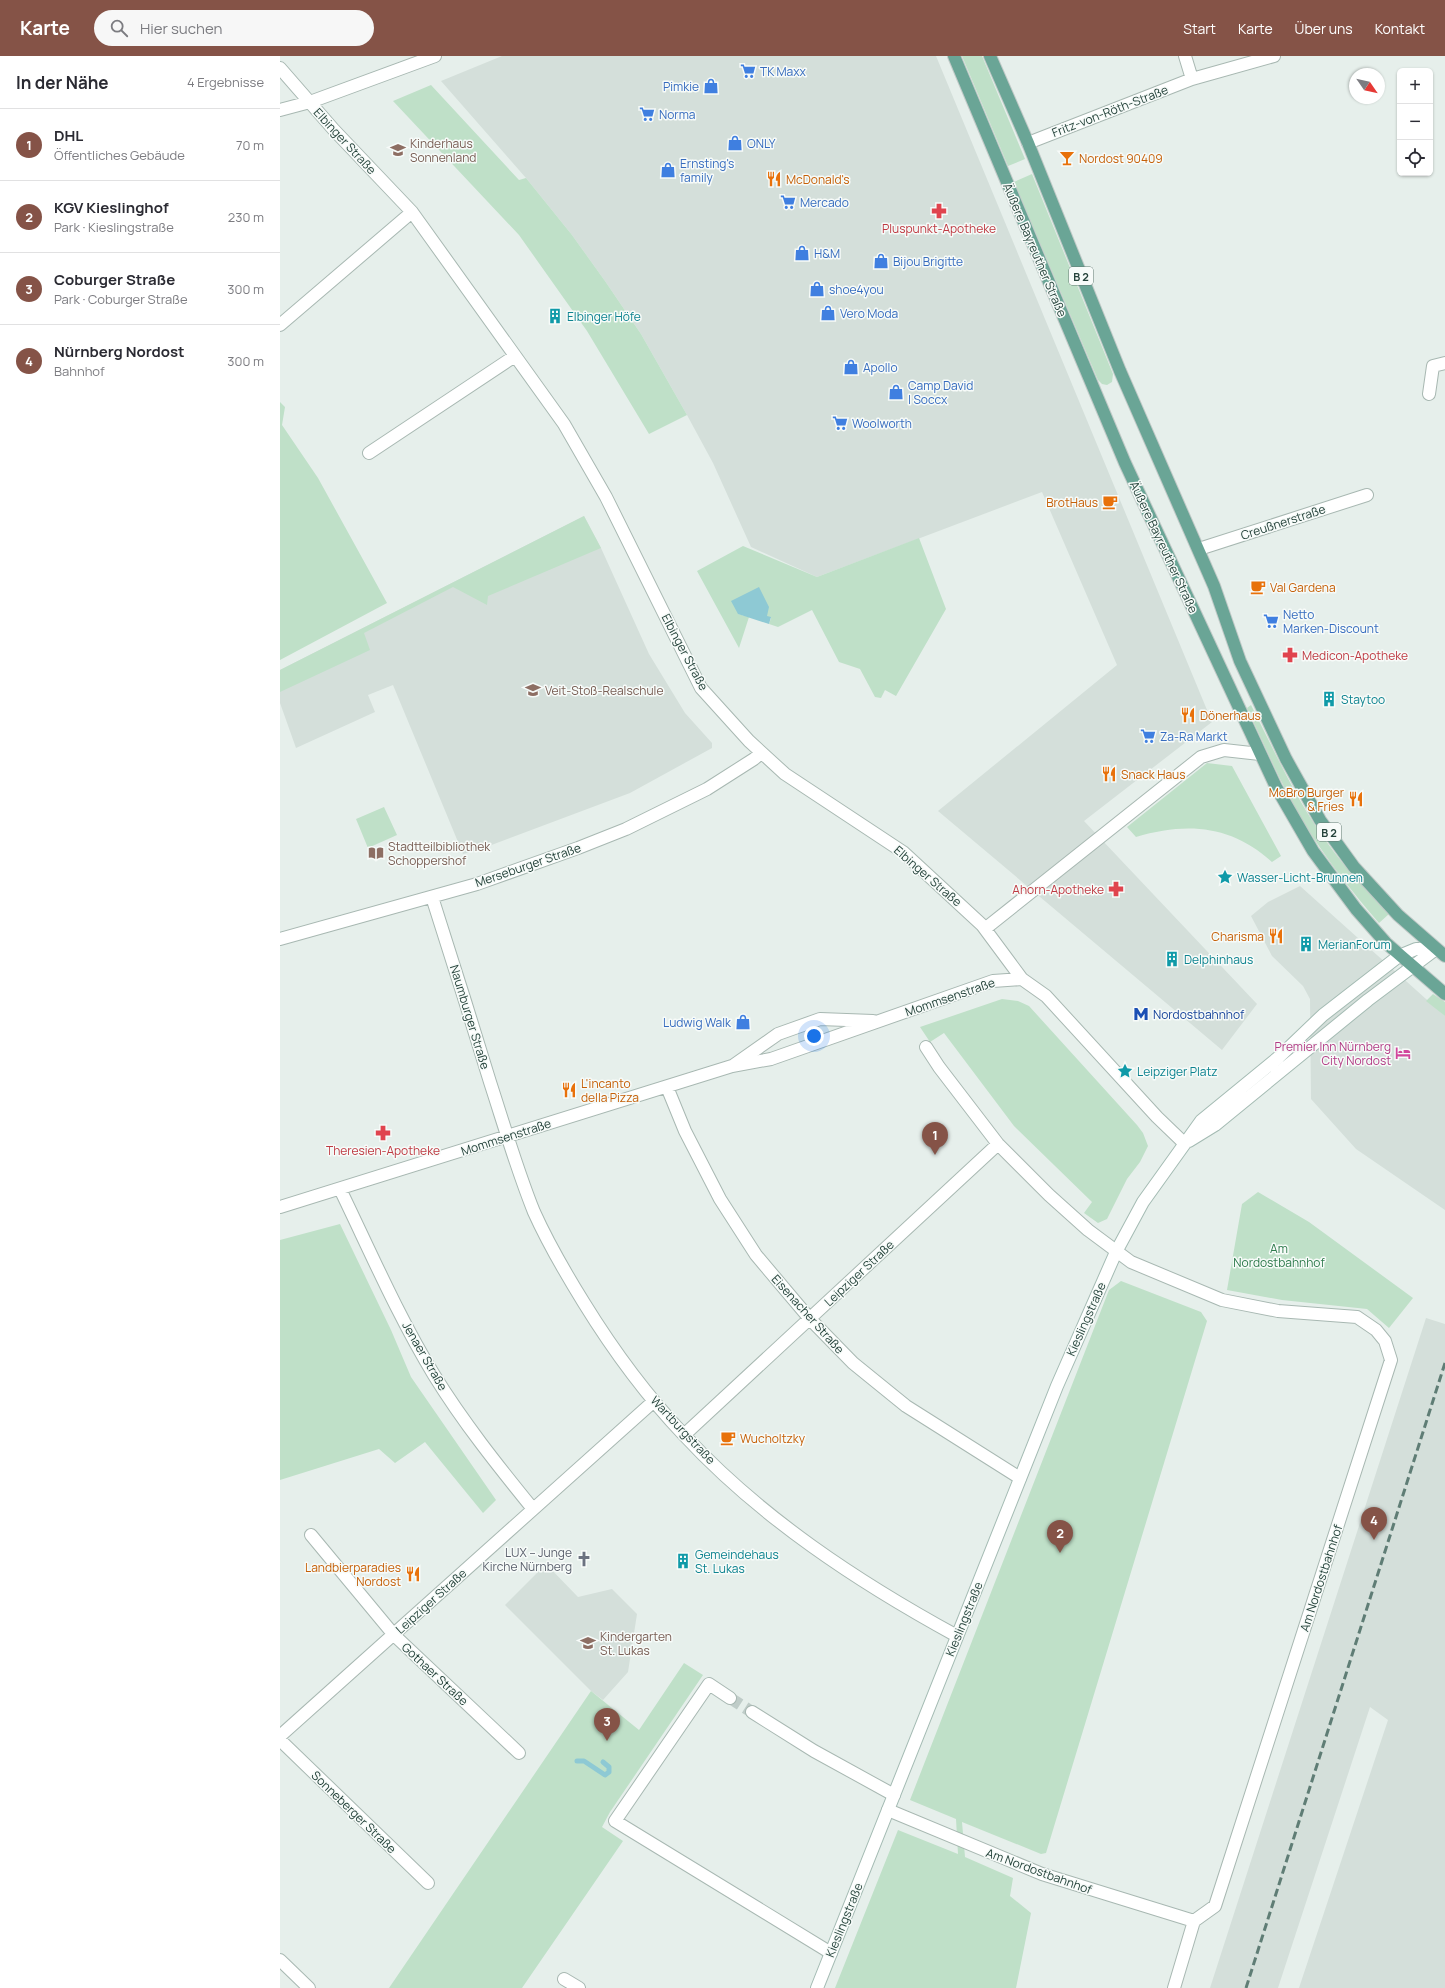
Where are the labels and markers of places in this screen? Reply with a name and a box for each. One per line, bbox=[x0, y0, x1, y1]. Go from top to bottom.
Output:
supermarket icon: TK Maxx bbox=[739, 62, 757, 80]
place label: TK Maxx bbox=[760, 63, 807, 80]
shop icon: Pimkie bbox=[702, 77, 720, 95]
place label: Pimkie bbox=[663, 78, 699, 95]
supermarket icon: Norma bbox=[638, 105, 656, 123]
place label: Norma bbox=[659, 106, 695, 123]
shop icon: ONLY bbox=[726, 134, 744, 152]
place label: Kinderhaus Sonnenland bbox=[410, 135, 476, 166]
place label: ONLY bbox=[747, 135, 776, 152]
school or university icon: Kinderhaus Sonnenland bbox=[389, 141, 407, 159]
bar icon: Nordost 90409 bbox=[1058, 149, 1076, 167]
place label: Nordost 90409 bbox=[1079, 150, 1163, 167]
place label: Ernsting's family bbox=[680, 155, 734, 186]
shop icon: Ernsting's family bbox=[659, 161, 677, 179]
restaurant icon: McDonald's bbox=[765, 170, 783, 188]
place label: McDonald's bbox=[786, 171, 850, 188]
supermarket icon: Mercado bbox=[779, 193, 797, 211]
place label: Mercado bbox=[800, 194, 849, 211]
pharmacy icon: Pluspunkt-Apotheke bbox=[930, 202, 948, 220]
place label: Pluspunkt-Apotheke bbox=[882, 220, 996, 237]
shop icon: H&M bbox=[793, 244, 811, 262]
place label: H&M bbox=[814, 245, 840, 262]
shop icon: Bijou Brigitte bbox=[872, 252, 890, 270]
place label: Bijou Brigitte bbox=[893, 253, 963, 270]
shop icon: shoe4you bbox=[808, 280, 826, 298]
place label: shoe4you bbox=[829, 281, 884, 298]
shop icon: Vero Moda bbox=[819, 304, 837, 322]
place label: Vero Moda bbox=[840, 305, 898, 322]
building icon: Elbinger Höfe bbox=[546, 307, 564, 325]
place label: Elbinger Höfe bbox=[567, 308, 641, 325]
shop icon: Apollo bbox=[842, 358, 860, 376]
place label: Apollo bbox=[863, 359, 898, 376]
place label: Camp David | Soccx bbox=[908, 377, 973, 408]
shop icon: Camp David | Soccx bbox=[887, 383, 905, 401]
supermarket icon: Woolworth bbox=[831, 414, 849, 432]
place label: Woolworth bbox=[852, 415, 912, 432]
cafe icon: BrotHaus bbox=[1101, 493, 1119, 511]
place label: BrotHaus bbox=[1046, 494, 1098, 511]
cafe icon: Val Gardena bbox=[1249, 578, 1267, 596]
place label: Val Gardena bbox=[1270, 579, 1336, 596]
place label: Netto Marken-Discount bbox=[1283, 606, 1379, 637]
supermarket icon: Netto Marken-Discount bbox=[1262, 612, 1280, 630]
pharmacy icon: Medicon-Apotheke bbox=[1281, 646, 1299, 664]
place label: Medicon-Apotheke bbox=[1302, 647, 1408, 664]
school or university icon: Veit-Stoß-Realschule bbox=[524, 681, 542, 699]
place label: Veit-Stoß-Realschule bbox=[545, 682, 663, 699]
building icon: Staytoo bbox=[1320, 690, 1338, 708]
place label: Staytoo bbox=[1341, 691, 1385, 708]
restaurant icon: Dönerhaus bbox=[1179, 706, 1197, 724]
place label: Dönerhaus bbox=[1200, 707, 1261, 724]
supermarket icon: Za-Ra Markt bbox=[1139, 727, 1157, 745]
place label: Za-Ra Markt bbox=[1160, 728, 1228, 745]
restaurant icon: Snack Haus bbox=[1100, 765, 1118, 783]
place label: Snack Haus bbox=[1121, 766, 1186, 783]
place label: MoBro Burger & Fries bbox=[1269, 784, 1345, 815]
restaurant icon: MoBro Burger & Fries bbox=[1347, 790, 1365, 808]
place label: Stadtteilbibliothek Schoppershof bbox=[388, 838, 491, 869]
library icon: Stadtteilbibliothek Schoppershof bbox=[367, 844, 385, 862]
place icon: Wasser-Licht-Brunnen bbox=[1216, 868, 1234, 886]
place label: Wasser-Licht-Brunnen bbox=[1237, 869, 1363, 886]
pharmacy icon: Ahorn-Apotheke bbox=[1107, 880, 1125, 898]
place label: Ahorn-Apotheke bbox=[1012, 881, 1104, 898]
restaurant icon: Charisma bbox=[1267, 927, 1285, 945]
place label: Charisma bbox=[1211, 928, 1264, 945]
building icon: MerianForum bbox=[1297, 935, 1315, 953]
place label: MerianForum bbox=[1318, 936, 1391, 953]
building icon: Delphinhaus bbox=[1163, 950, 1181, 968]
place label: Delphinhaus bbox=[1184, 951, 1253, 968]
metro station icon: Nordostbahnhof bbox=[1132, 1005, 1150, 1023]
place label: Nordostbahnhof bbox=[1153, 1006, 1245, 1023]
shop icon: Ludwig Walk bbox=[734, 1013, 752, 1031]
place label: Ludwig Walk bbox=[663, 1014, 732, 1031]
place label: Premier Inn Nürnberg City Nordost bbox=[1274, 1038, 1391, 1069]
hotel icon: Premier Inn Nürnberg City Nordost bbox=[1394, 1044, 1412, 1062]
place icon: Leipziger Platz bbox=[1116, 1062, 1134, 1080]
place label: Leipziger Platz bbox=[1137, 1063, 1218, 1080]
place label: L'incanto della Pizza bbox=[581, 1075, 639, 1106]
restaurant icon: L'incanto della Pizza bbox=[560, 1081, 578, 1099]
pin: 1 bbox=[922, 1122, 948, 1155]
pharmacy icon: Theresien-Apotheke bbox=[374, 1124, 392, 1142]
place label: Theresien-Apotheke bbox=[326, 1142, 440, 1159]
cafe icon: Wucholtzky bbox=[719, 1429, 737, 1447]
place label: Wucholtzky bbox=[740, 1430, 806, 1447]
pin: 4 bbox=[1361, 1507, 1387, 1540]
pin: 2 bbox=[1047, 1520, 1073, 1553]
place label: LUX – Junge Kirche Nürnberg bbox=[483, 1544, 572, 1575]
place label: Gemeindehaus St. Lukas bbox=[695, 1546, 779, 1577]
church icon: LUX – Junge Kirche Nürnberg bbox=[575, 1550, 593, 1568]
building icon: Gemeindehaus St. Lukas bbox=[674, 1552, 692, 1570]
place label: Landbierparadies Nordost bbox=[305, 1559, 401, 1590]
restaurant icon: Landbierparadies Nordost bbox=[404, 1565, 422, 1583]
place label: Kindergarten St. Lukas bbox=[600, 1628, 672, 1659]
school or university icon: Kindergarten St. Lukas bbox=[579, 1634, 597, 1652]
pin: 3 bbox=[594, 1708, 620, 1741]

